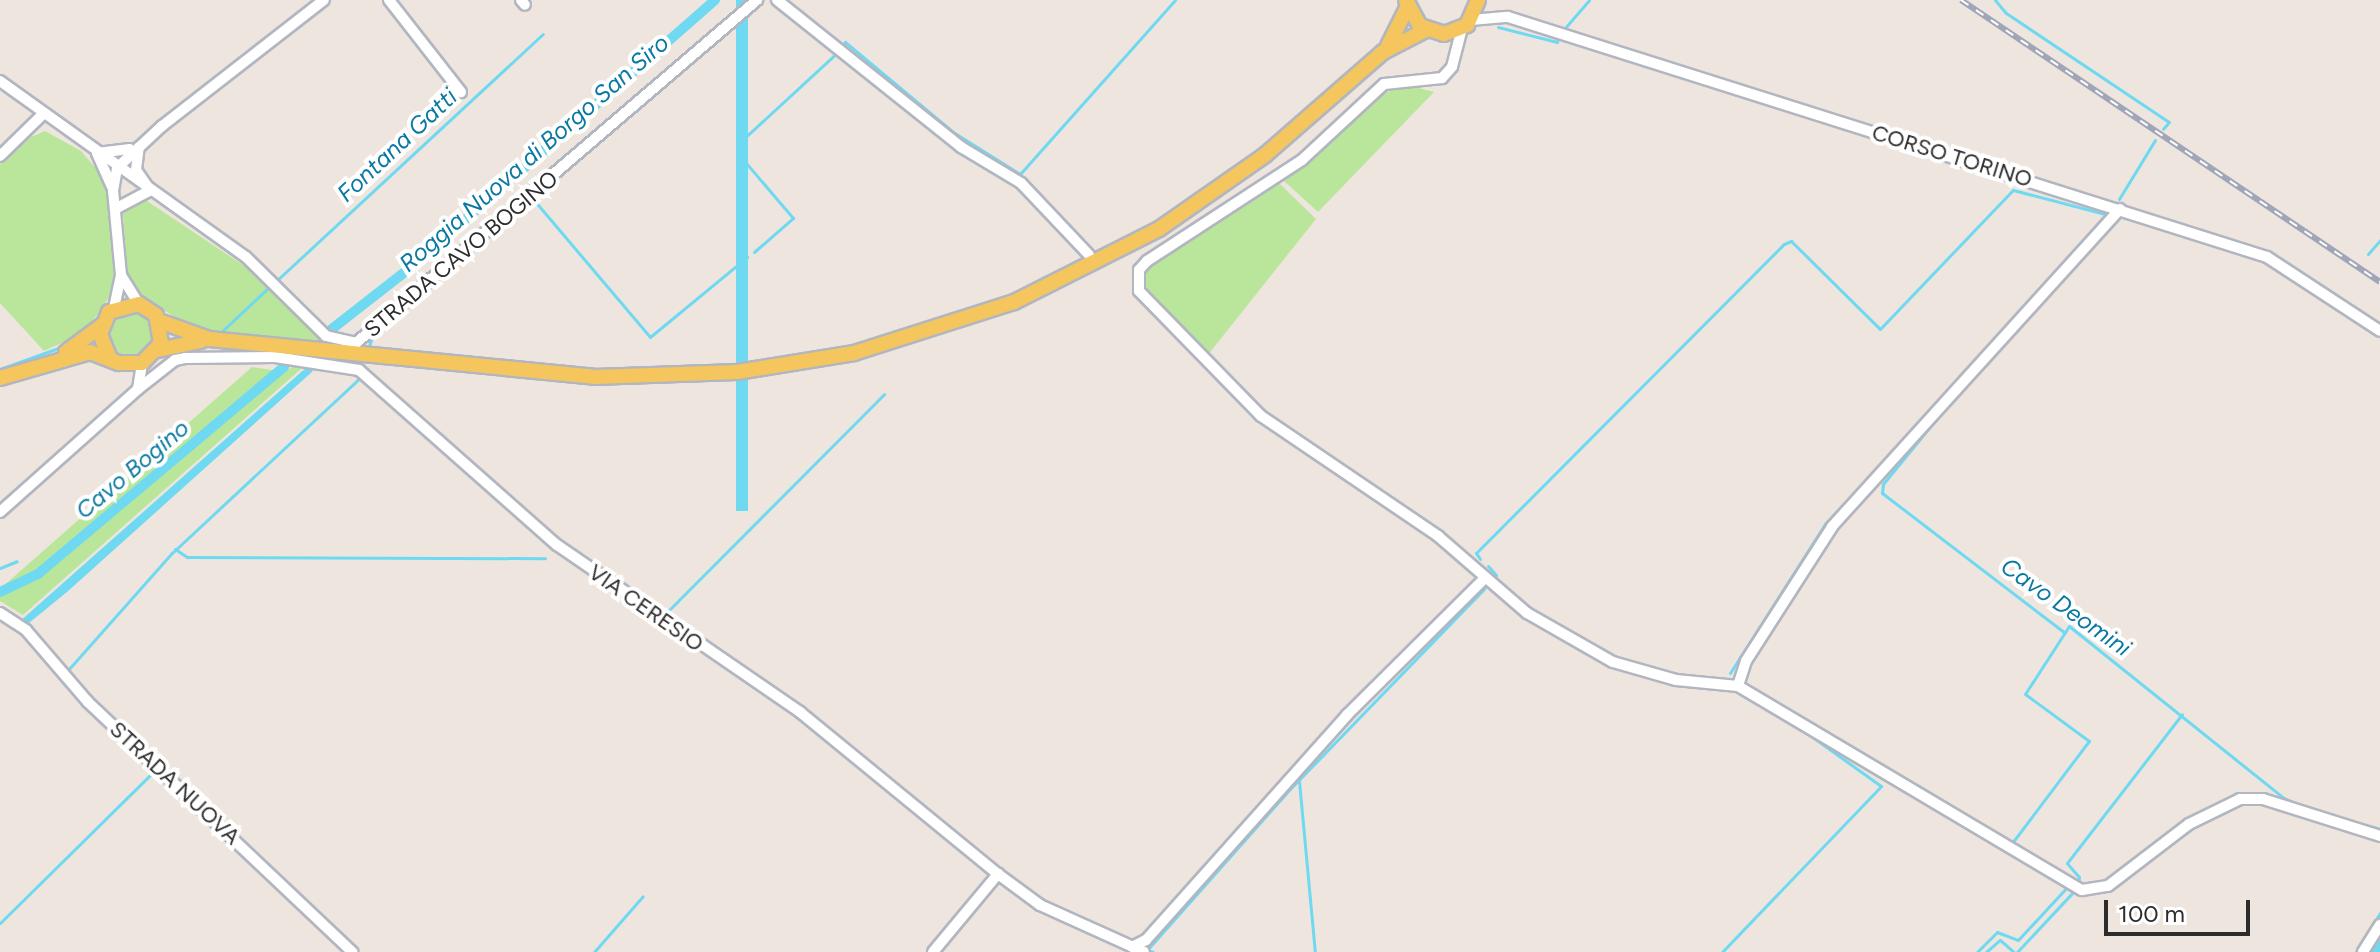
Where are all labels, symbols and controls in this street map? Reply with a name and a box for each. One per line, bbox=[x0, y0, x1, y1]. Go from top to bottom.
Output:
water label: Roggia Nuova di Borgo San Siro bbox=[393, 28, 675, 278]
water label: Fontana Gatti bbox=[331, 82, 463, 208]
street label: CORSO TORINO bbox=[1869, 119, 2035, 193]
street label: STRADA CAVO BOGINO bbox=[359, 165, 563, 343]
water label: Cavo Bogino bbox=[69, 413, 195, 525]
water label: Cavo Deomini bbox=[1995, 552, 2137, 662]
street label: VIA CERESIO bbox=[584, 559, 708, 657]
street label: STRADA NUOVA bbox=[104, 716, 246, 850]
scale bar bbox=[2108, 884, 2254, 934]
text: 100 m bbox=[2118, 899, 2185, 928]

